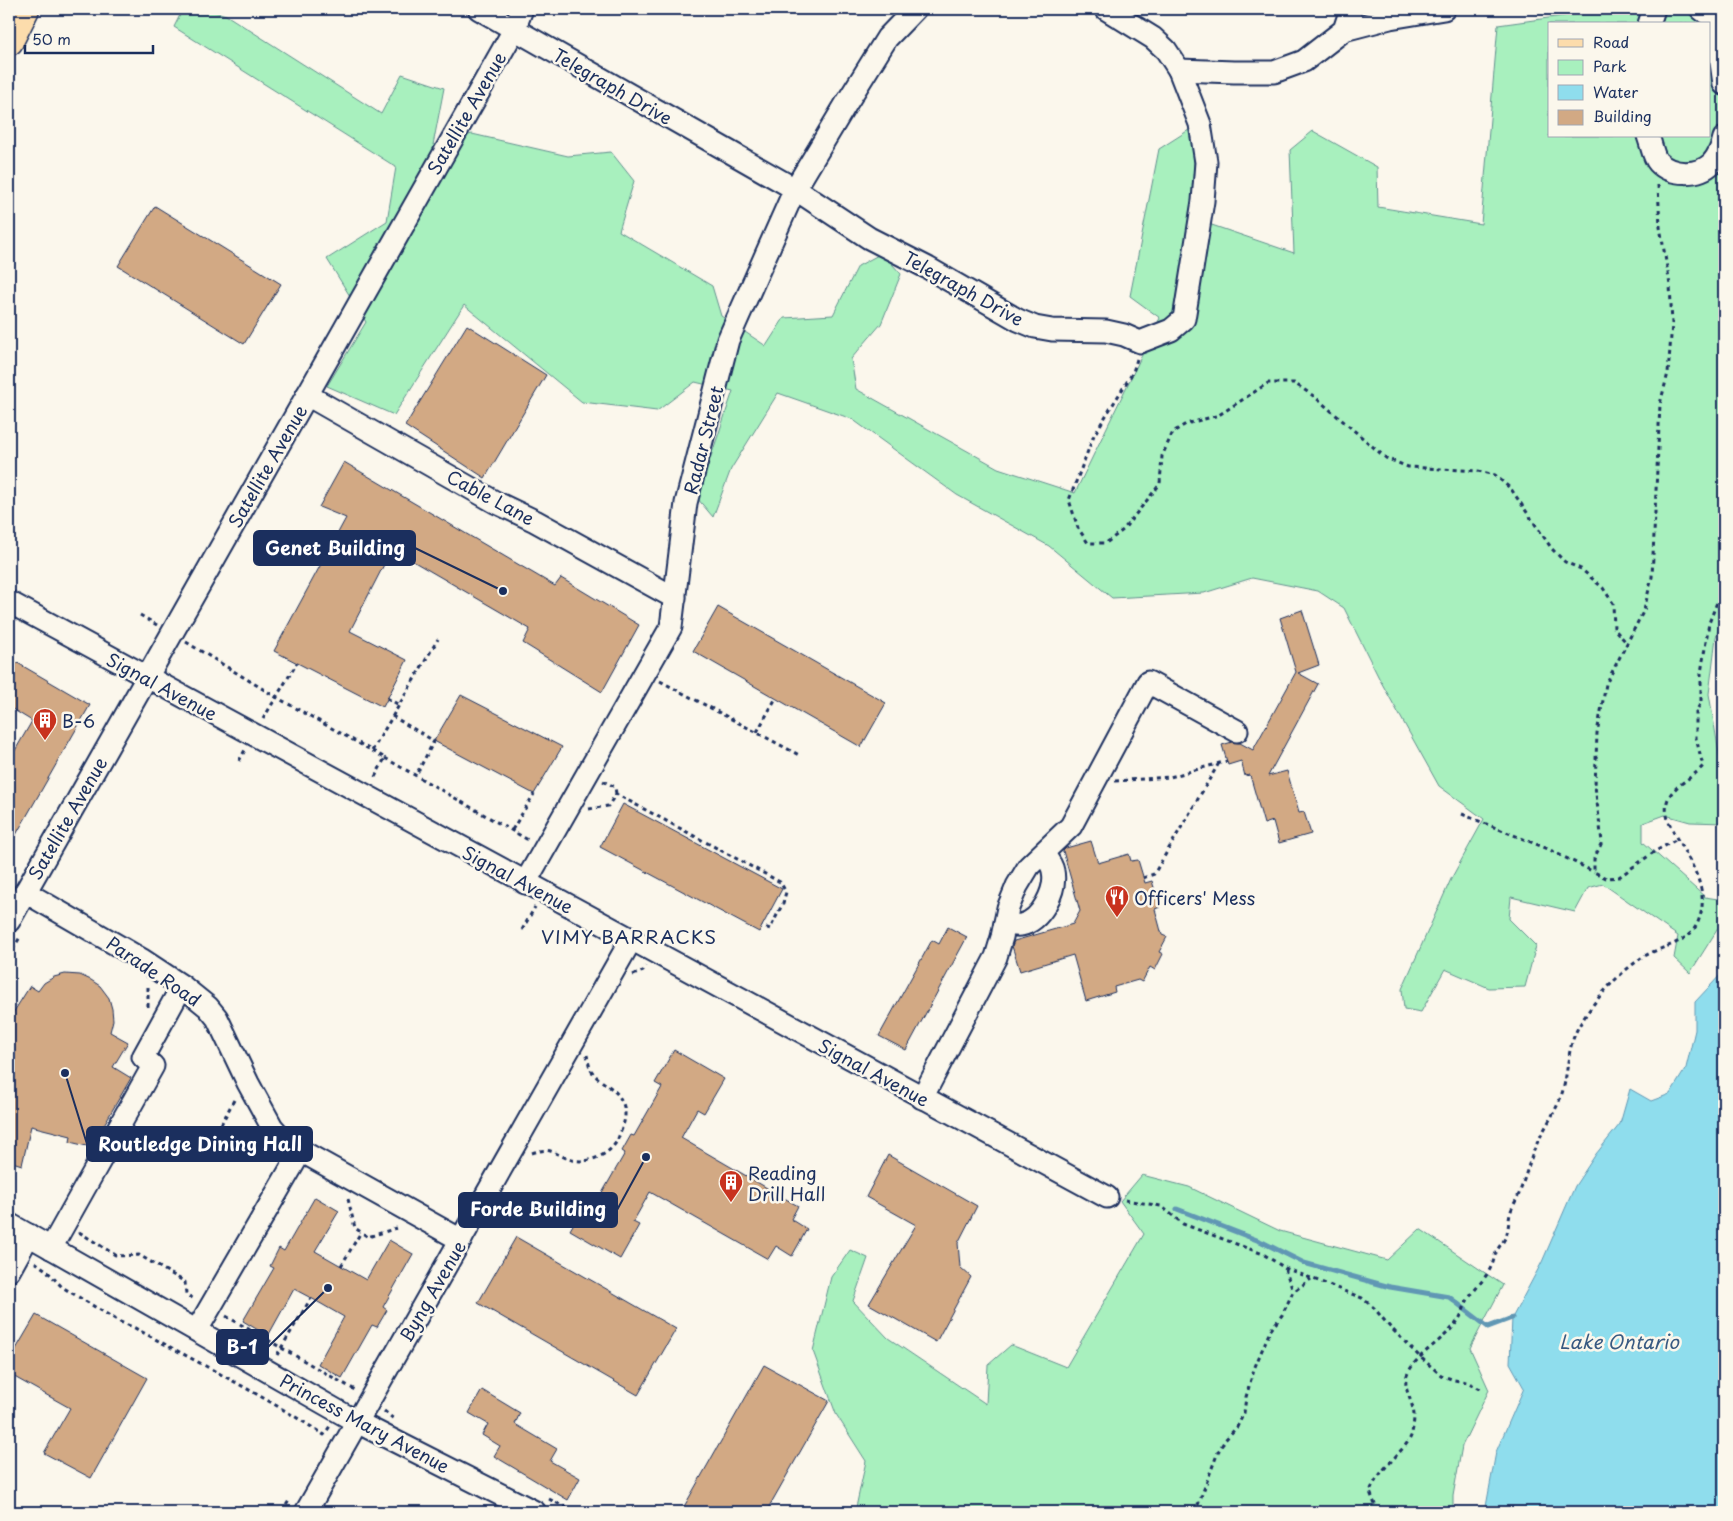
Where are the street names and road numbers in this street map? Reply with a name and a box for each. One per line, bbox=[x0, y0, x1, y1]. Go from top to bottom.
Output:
street label: Telegraph Drive bbox=[548, 41, 678, 131]
street label: Satellite Avenue bbox=[420, 46, 512, 180]
street label: Telegraph Drive bbox=[899, 244, 1029, 332]
street label: Radar Street bbox=[676, 383, 730, 497]
street label: Satellite Avenue bbox=[221, 399, 313, 533]
street label: Cable Lane bbox=[442, 463, 540, 531]
street label: Signal Avenue bbox=[102, 645, 222, 727]
street label: Satellite Avenue bbox=[21, 751, 113, 885]
street label: Signal Avenue bbox=[458, 838, 578, 920]
street label: Parade Road bbox=[101, 929, 207, 1013]
street label: Signal Avenue bbox=[814, 1031, 934, 1113]
street label: Byng Avenue bbox=[392, 1235, 472, 1347]
street label: Princess Mary Avenue bbox=[275, 1367, 455, 1479]

